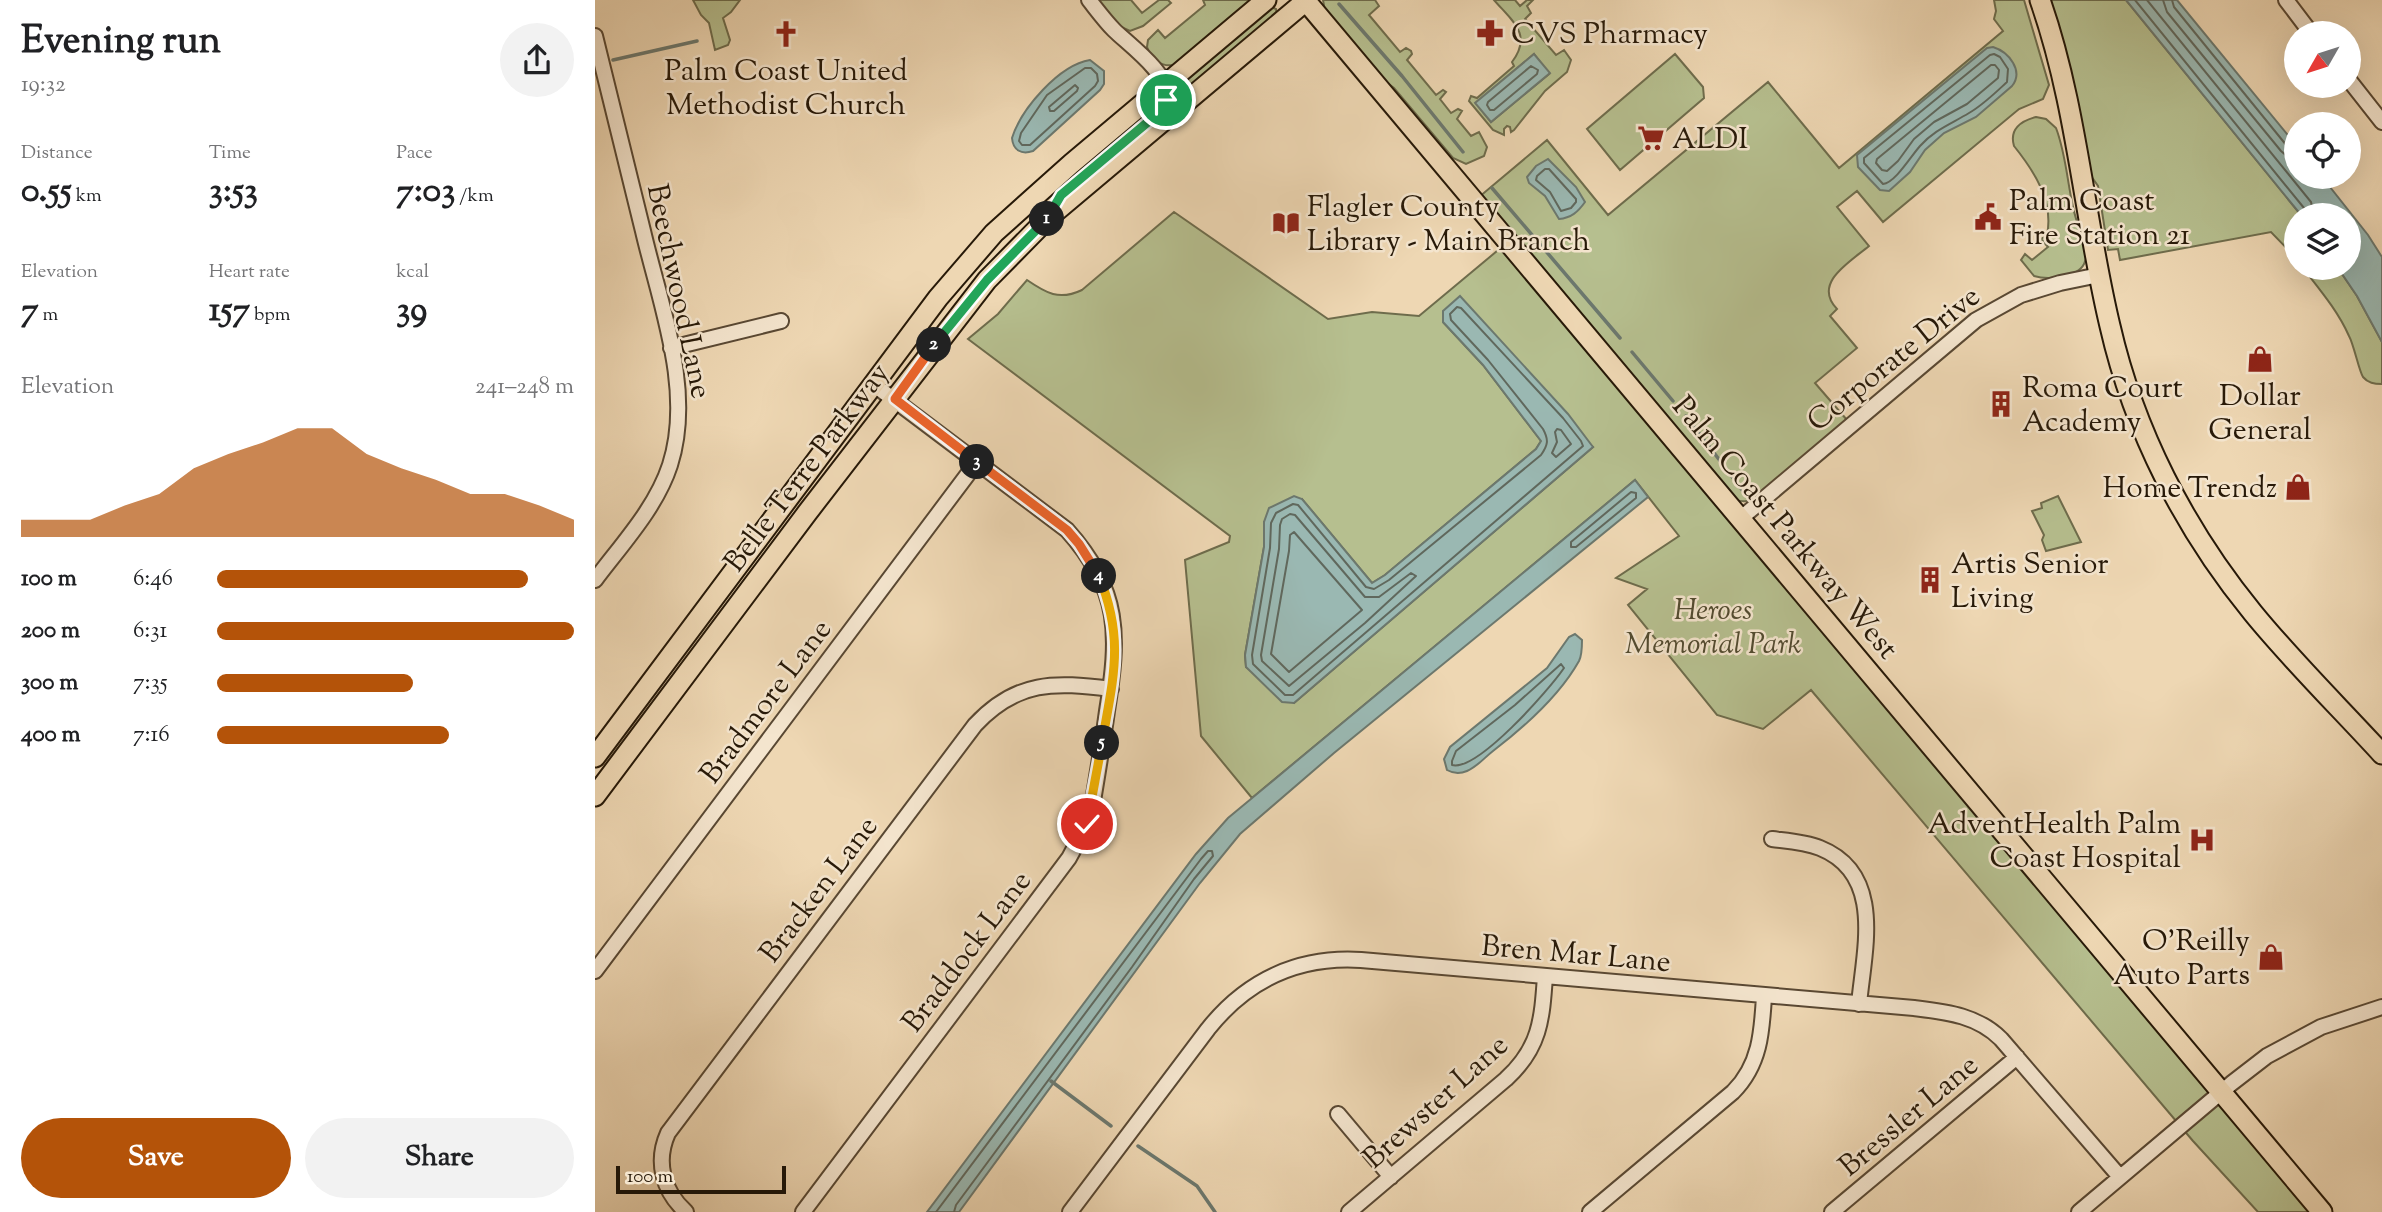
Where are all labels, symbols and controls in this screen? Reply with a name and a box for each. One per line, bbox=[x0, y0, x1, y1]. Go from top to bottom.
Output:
place label: CVS Pharmacy bbox=[1511, 14, 1708, 57]
text: Evening run bbox=[21, 16, 221, 70]
pharmacy icon: CVS Pharmacy bbox=[1475, 18, 1505, 48]
church icon: Palm Coast United Methodist Church bbox=[771, 19, 801, 49]
north arrow bbox=[2284, 21, 2361, 98]
map controls bbox=[2284, 21, 2361, 280]
button: share bbox=[500, 23, 574, 97]
place label: Palm Coast United Methodist Church bbox=[664, 51, 908, 128]
text: 19:32 bbox=[21, 69, 66, 102]
pin bbox=[1136, 70, 1196, 130]
icon: arrive bbox=[1147, 81, 1185, 119]
button: locate bbox=[2284, 112, 2361, 189]
place label: ALDI bbox=[1672, 119, 1748, 162]
supermarket icon: ALDI bbox=[1636, 123, 1666, 153]
text: Distance bbox=[21, 140, 93, 167]
text: Time bbox=[209, 140, 251, 167]
text: Pace bbox=[396, 140, 433, 167]
text: 0.55 bbox=[21, 167, 72, 218]
text: 3:53 bbox=[209, 167, 258, 218]
text: 7:03 bbox=[396, 167, 455, 218]
street label: Beechwood Lane bbox=[634, 180, 721, 403]
place label: Palm Coast Fire Station 21 bbox=[2009, 181, 2190, 258]
text: km bbox=[72, 183, 102, 210]
text: /km bbox=[455, 183, 494, 210]
place label: Flagler County Library - Main Branch bbox=[1307, 187, 1590, 264]
pin: 1 bbox=[1029, 202, 1065, 236]
public building icon: Palm Coast Fire Station 21 bbox=[1973, 202, 2003, 232]
button: layers bbox=[2284, 203, 2361, 280]
text: 1 bbox=[1043, 205, 1050, 232]
library icon: Flagler County Library - Main Branch bbox=[1271, 208, 1301, 238]
text: Elevation bbox=[21, 259, 98, 286]
text: Heart rate bbox=[209, 259, 290, 286]
text: kcal bbox=[396, 259, 429, 286]
street label: Corporate Drive bbox=[1799, 277, 1990, 443]
text: 7 bbox=[21, 286, 39, 337]
text: 157 bbox=[209, 286, 250, 337]
text: 39 bbox=[396, 286, 427, 337]
text: m bbox=[39, 302, 58, 329]
text: bpm bbox=[250, 302, 291, 329]
pin: 2 bbox=[917, 328, 951, 362]
text: 2 bbox=[929, 331, 938, 358]
shop icon: Dollar General bbox=[2245, 344, 2275, 374]
street label: Belle Terre Parkway bbox=[715, 355, 901, 582]
place label: Roma Court Academy bbox=[2022, 368, 2183, 445]
text: Elevation bbox=[21, 371, 114, 404]
text: 241–248 m bbox=[475, 371, 574, 404]
place label: Dollar General bbox=[2208, 376, 2312, 453]
street label: Palm Coast Parkway West bbox=[1661, 388, 1907, 670]
building icon: Roma Court Academy bbox=[1986, 389, 2016, 419]
pin: 3 bbox=[959, 444, 995, 480]
text: 3 bbox=[973, 448, 980, 475]
place label: Home Trendz bbox=[2103, 468, 2277, 511]
shop icon: Home Trendz bbox=[2283, 472, 2313, 502]
place label: Artis Senior Living bbox=[1951, 544, 2109, 621]
pin: 4 bbox=[1081, 558, 1117, 594]
text: 4 bbox=[1094, 562, 1103, 589]
text: 100 m bbox=[21, 563, 77, 596]
text: 6:46 bbox=[133, 563, 173, 596]
building icon: Artis Senior Living bbox=[1915, 565, 1945, 595]
park label: Heroes Memorial Park bbox=[1625, 590, 1801, 667]
street label: Bradmore Lane bbox=[691, 611, 843, 794]
text: 200 m bbox=[21, 615, 80, 648]
text: 6:31 bbox=[133, 615, 167, 648]
text: 300 m bbox=[21, 667, 78, 700]
text: 7:35 bbox=[133, 667, 168, 700]
text: 400 m bbox=[21, 719, 81, 752]
text: 7:16 bbox=[133, 719, 170, 752]
pin: 5 bbox=[1085, 726, 1119, 760]
text: 5 bbox=[1098, 729, 1105, 756]
pin bbox=[1057, 794, 1117, 854]
place label: AdventHealth Palm Coast Hospital bbox=[1928, 804, 2181, 881]
icon: check bbox=[1068, 805, 1106, 843]
street label: Bracken Lane bbox=[750, 808, 890, 973]
hospital icon: AdventHealth Palm Coast Hospital bbox=[2187, 825, 2217, 855]
street label: Braddock Lane bbox=[893, 863, 1043, 1042]
place label: O'Reilly Auto Parts bbox=[2113, 921, 2250, 998]
street label: Bren Mar Lane bbox=[1479, 926, 1672, 985]
shop icon: O'Reilly Auto Parts bbox=[2256, 942, 2286, 972]
street label: Brewster Lane bbox=[1354, 1026, 1519, 1180]
street label: Bressler Lane bbox=[1830, 1046, 1989, 1188]
button: Save bbox=[21, 1118, 291, 1198]
button: Share bbox=[305, 1118, 574, 1198]
scale bar bbox=[616, 1163, 786, 1195]
text: 100 m bbox=[627, 1164, 673, 1191]

